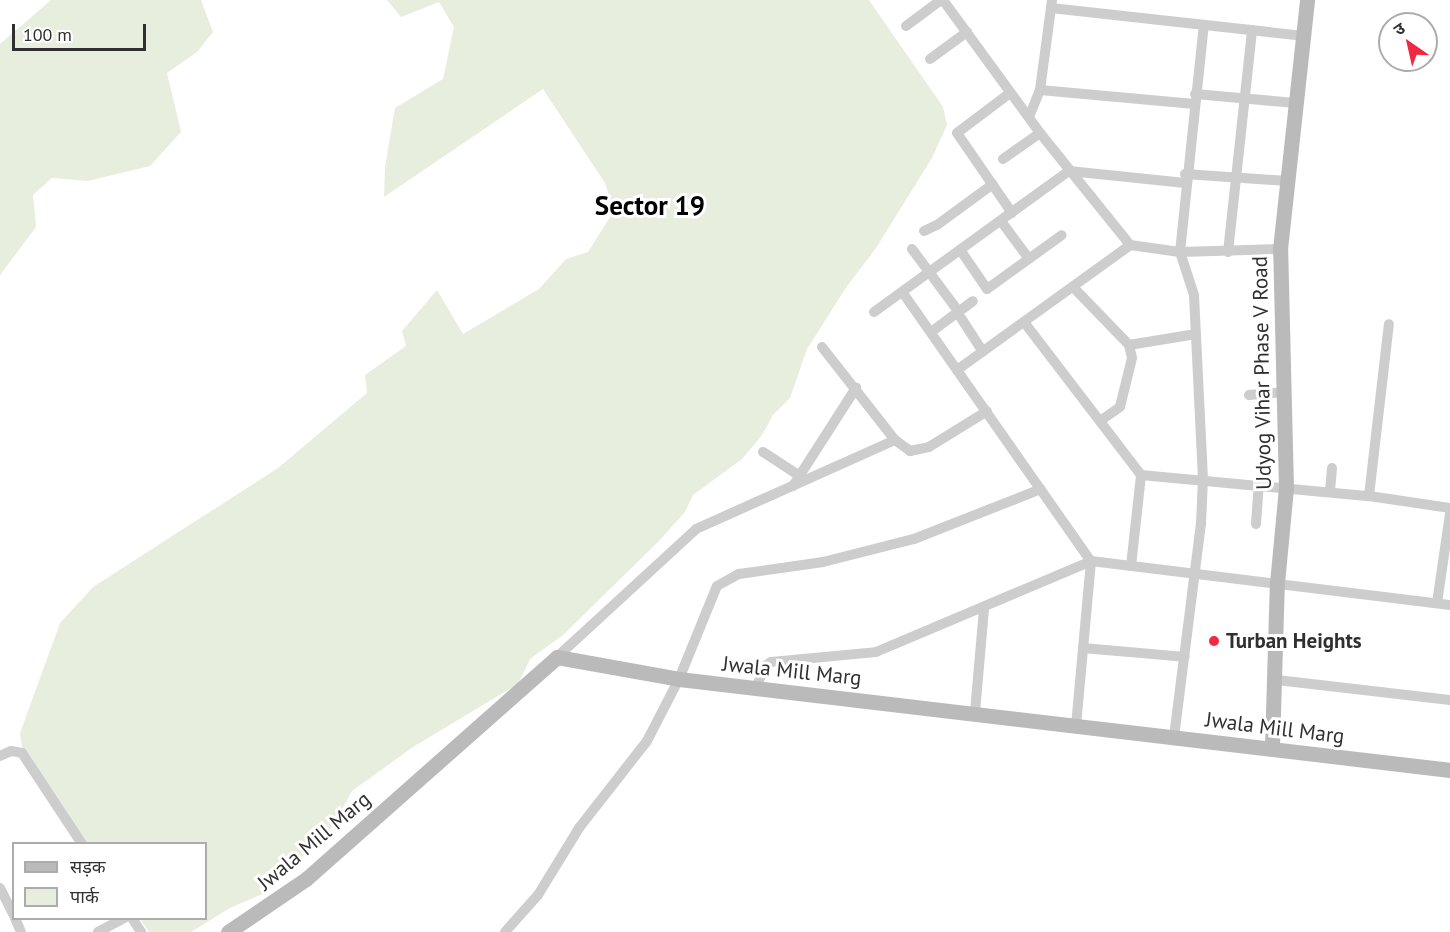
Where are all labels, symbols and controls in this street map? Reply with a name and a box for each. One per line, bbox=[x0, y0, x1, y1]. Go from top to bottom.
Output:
scale bar bbox=[15, 12, 148, 50]
north arrow bbox=[1378, 12, 1438, 72]
text: उ bbox=[1390, 18, 1409, 40]
text: 100 m bbox=[23, 23, 72, 46]
district label: Sector 19 bbox=[595, 190, 705, 222]
street label: Udyog Vihar Phase V Road bbox=[1247, 255, 1277, 491]
place label: Turban Heights bbox=[1226, 628, 1362, 654]
marker: Turban Heights bbox=[1207, 634, 1221, 648]
street label: Jwala Mill Marg bbox=[721, 651, 863, 691]
street label: Jwala Mill Marg bbox=[1204, 707, 1346, 749]
street label: Jwala Mill Marg bbox=[252, 786, 376, 896]
legend bbox=[12, 842, 207, 920]
text: सड़क bbox=[70, 855, 106, 878]
text: पार्क bbox=[70, 885, 99, 908]

